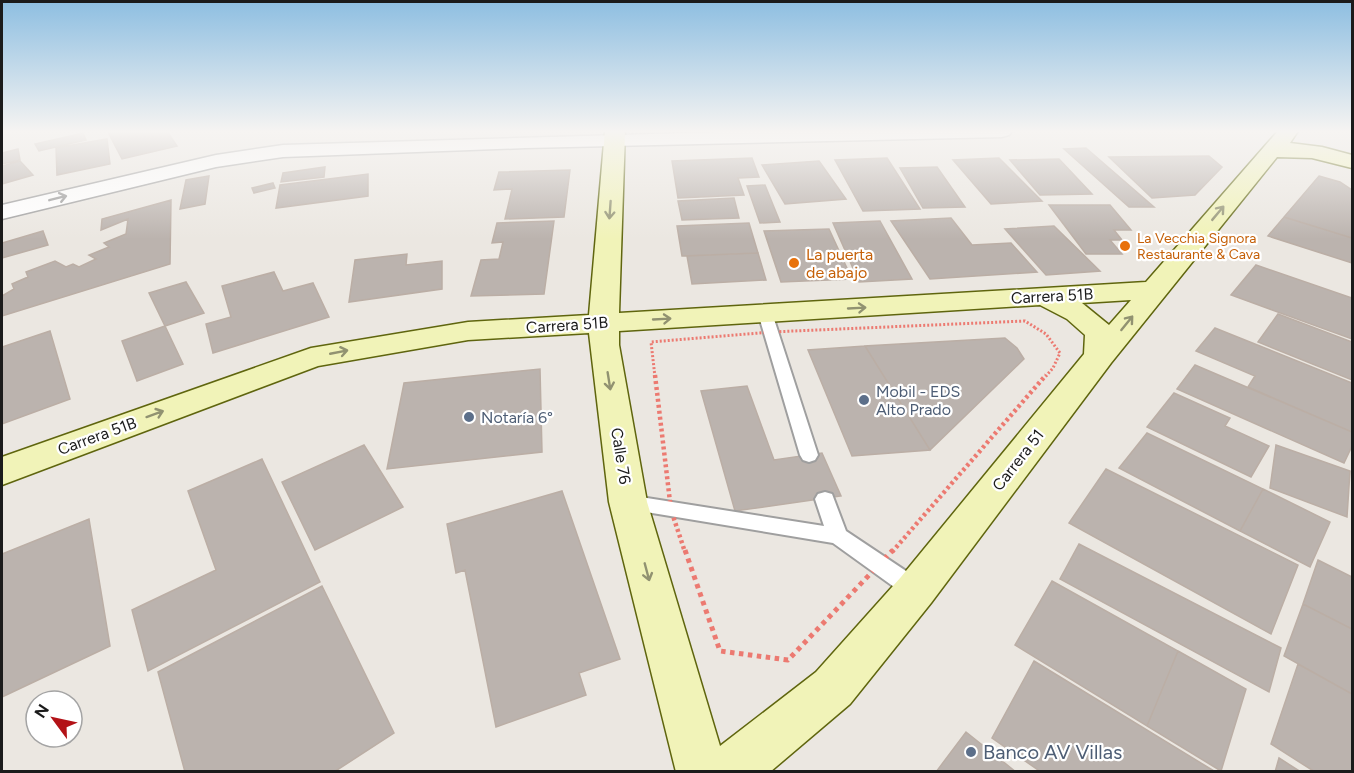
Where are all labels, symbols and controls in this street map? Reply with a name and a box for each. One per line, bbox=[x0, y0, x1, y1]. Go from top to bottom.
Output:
one-way arrow bbox=[48, 192, 67, 204]
one-way arrow bbox=[604, 199, 615, 219]
one-way arrow bbox=[1211, 206, 1225, 221]
place label: La Vecchia Signora Restaurante & Cava bbox=[1137, 230, 1260, 263]
marker: La Vecchia Signora Restaurante & Cava bbox=[1118, 239, 1132, 253]
place label: La puerta de abajo bbox=[806, 245, 873, 282]
marker: La puerta de abajo bbox=[787, 256, 801, 270]
street label: Carrera 51B bbox=[1010, 284, 1094, 308]
one-way arrow bbox=[847, 302, 867, 313]
street label: Carrera 51B bbox=[525, 313, 609, 337]
one-way arrow bbox=[652, 314, 672, 325]
one-way arrow bbox=[1120, 316, 1134, 331]
one-way arrow bbox=[330, 346, 349, 358]
one-way arrow bbox=[604, 370, 615, 390]
place label: Mobil - EDS Alto Prado bbox=[876, 382, 960, 419]
marker: Mobil - EDS Alto Prado bbox=[857, 393, 871, 407]
one-way arrow bbox=[145, 408, 164, 419]
place label: Notaría 6° bbox=[481, 408, 553, 427]
marker: Notaría 6° bbox=[462, 410, 476, 424]
street label: Carrera 51B bbox=[55, 413, 139, 459]
street label: Calle 76 bbox=[607, 426, 635, 486]
street label: Carrera 51 bbox=[988, 426, 1048, 494]
one-way arrow bbox=[642, 562, 653, 581]
north arrow bbox=[24, 689, 84, 749]
text: N bbox=[31, 701, 53, 721]
place label: Banco AV Villas bbox=[983, 740, 1122, 764]
marker: Banco AV Villas bbox=[964, 745, 978, 759]

